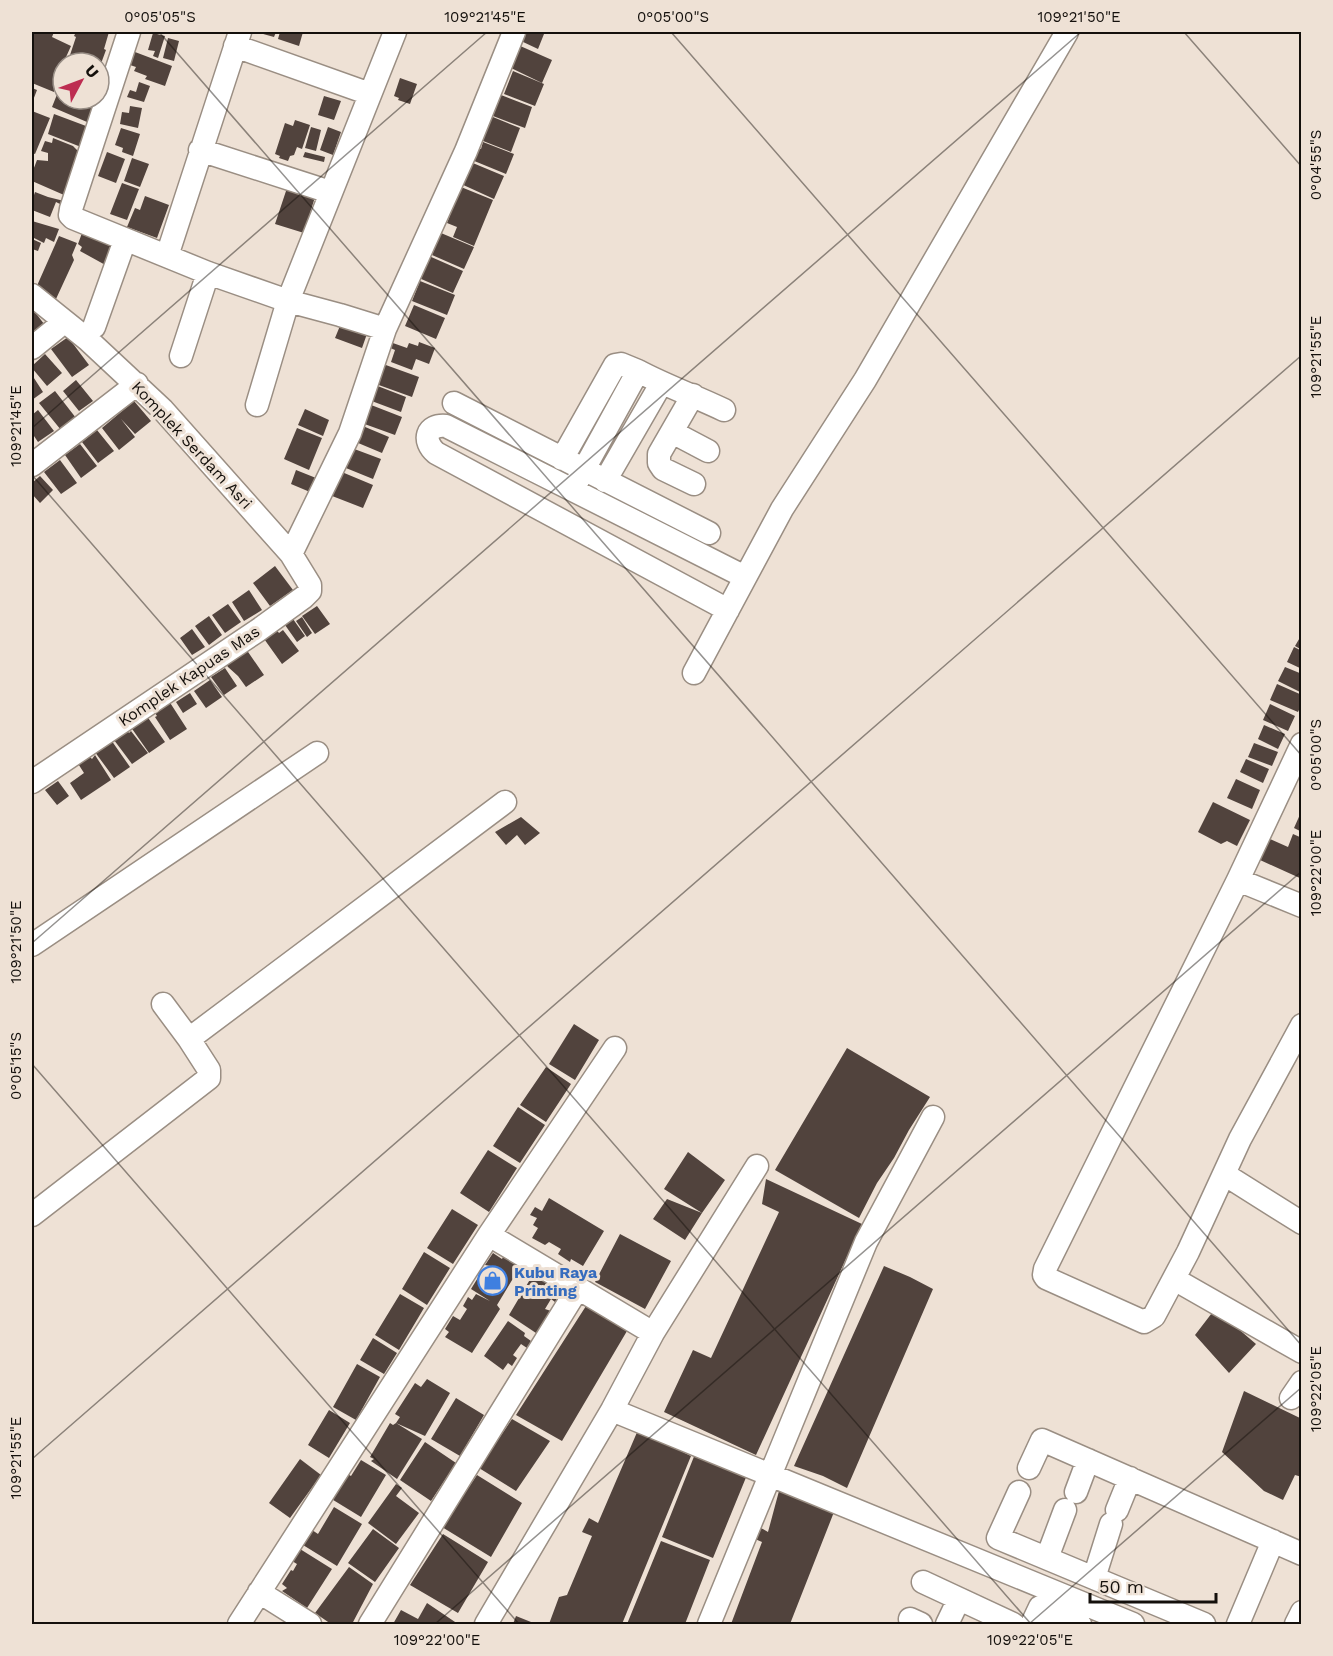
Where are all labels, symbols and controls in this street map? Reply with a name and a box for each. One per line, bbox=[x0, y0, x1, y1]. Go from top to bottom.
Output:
text: 0°05'05"S bbox=[124, 8, 196, 26]
text: 109°21'45"E bbox=[444, 8, 526, 26]
text: 0°05'00"S bbox=[637, 8, 709, 26]
text: 109°21'50"E bbox=[1037, 8, 1121, 26]
north arrow bbox=[51, 51, 111, 111]
text: U bbox=[81, 61, 103, 82]
text: 0°04'55"S bbox=[1307, 130, 1325, 200]
text: 109°21'55"E bbox=[1307, 316, 1325, 398]
street label: Komplek Serdam Asri bbox=[128, 377, 256, 513]
text: 109°21'45"E bbox=[7, 385, 25, 467]
street label: Komplek Kapuas Mas bbox=[115, 622, 263, 730]
text: 0°05'00"S bbox=[1307, 719, 1325, 791]
text: 109°22'00"E bbox=[1307, 830, 1325, 916]
text: 109°21'50"E bbox=[7, 900, 25, 984]
text: 0°05'15"S bbox=[7, 1032, 25, 1100]
place label: Kubu Raya Printing bbox=[514, 1263, 598, 1300]
shop icon: Kubu Raya Printing bbox=[477, 1265, 509, 1297]
text: 109°22'05"E bbox=[1307, 1346, 1325, 1432]
text: 109°21'55"E bbox=[7, 1417, 25, 1499]
scale bar bbox=[1090, 1566, 1216, 1604]
text: 50 m bbox=[1099, 1576, 1144, 1597]
text: 109°22'00"E bbox=[394, 1631, 480, 1649]
text: 109°22'05"E bbox=[987, 1631, 1073, 1649]

